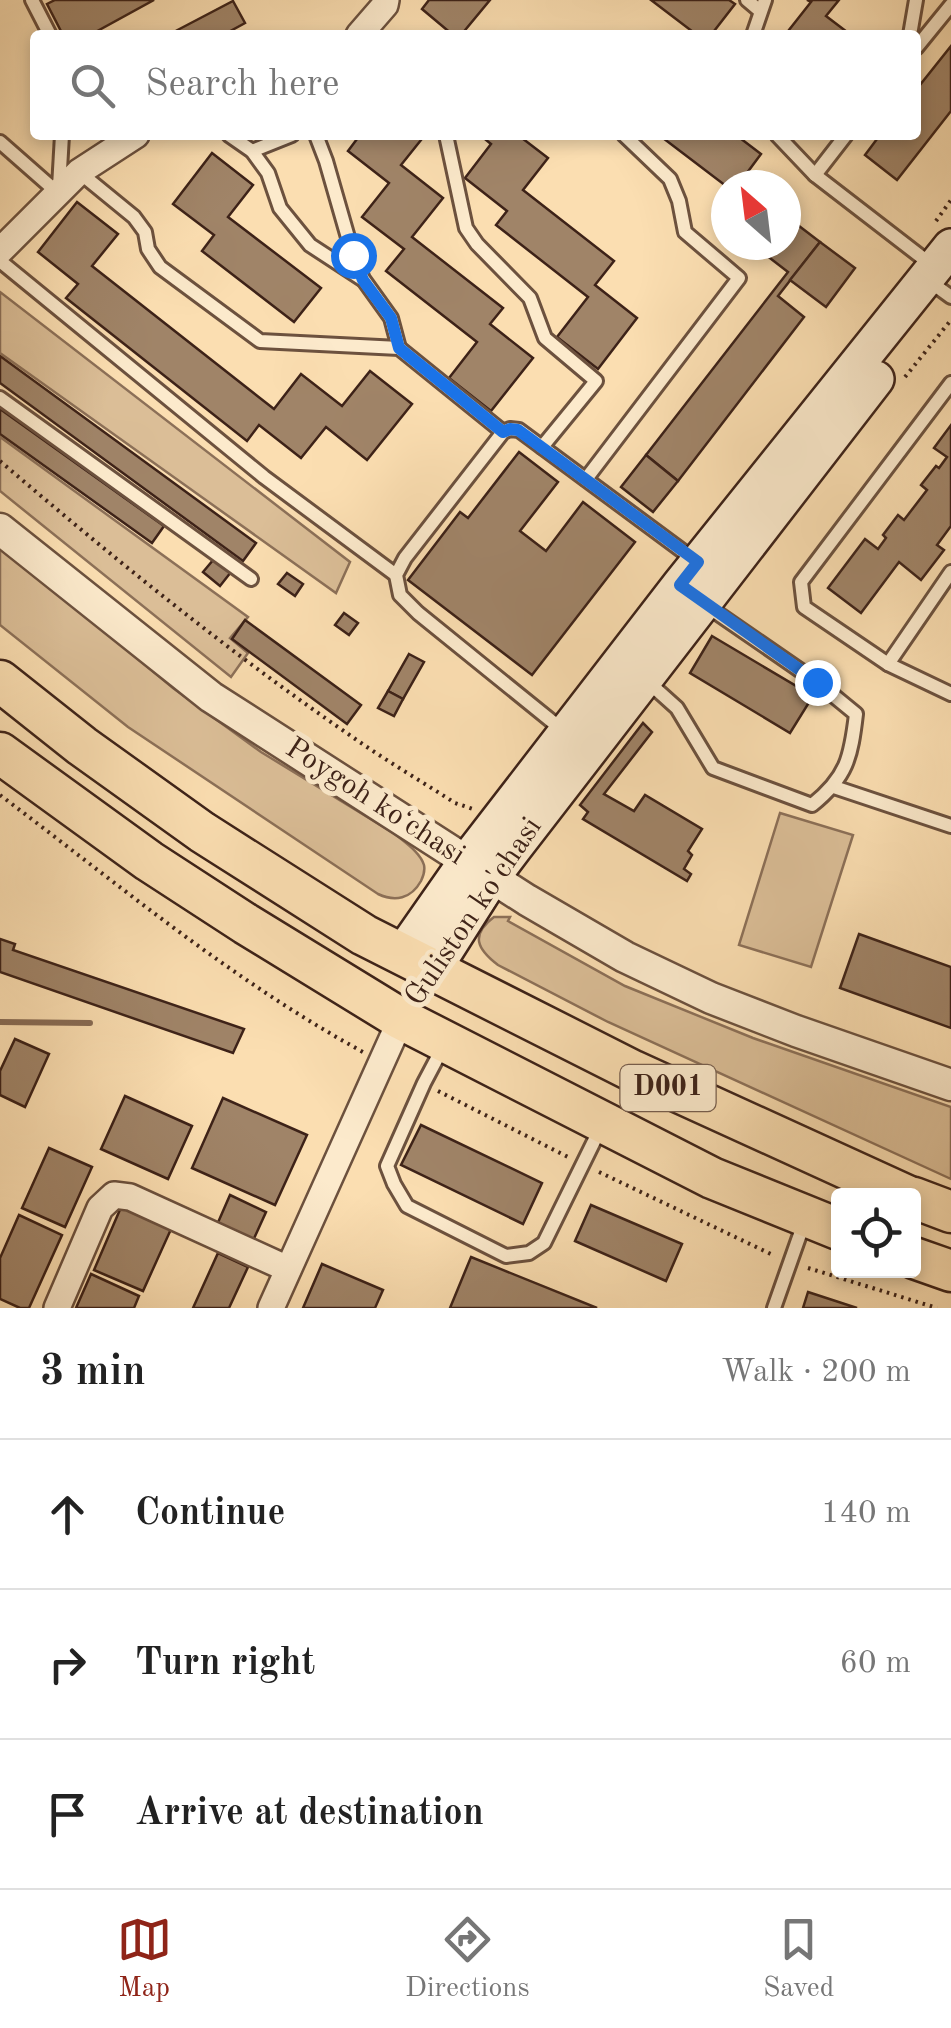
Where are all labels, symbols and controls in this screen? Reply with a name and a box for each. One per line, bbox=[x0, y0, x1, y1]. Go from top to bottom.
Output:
search box bbox=[30, 30, 921, 140]
icon: search bbox=[65, 58, 120, 113]
text: Search here bbox=[145, 66, 340, 104]
north arrow bbox=[711, 170, 801, 260]
route start bbox=[331, 233, 377, 279]
route end bbox=[795, 660, 841, 706]
street label: Poygoh koʻchasi bbox=[280, 733, 470, 871]
street label: Guliston ko'chasi bbox=[400, 812, 548, 1012]
road number: D001 bbox=[620, 1065, 716, 1111]
map controls bbox=[831, 1188, 921, 1278]
button: locate bbox=[831, 1188, 921, 1278]
text: 3 min bbox=[40, 1352, 146, 1394]
text: Walk · 200 m bbox=[721, 1357, 911, 1389]
icon: ahead bbox=[40, 1487, 95, 1542]
text: Continue bbox=[135, 1495, 285, 1533]
text: 140 m bbox=[821, 1498, 911, 1530]
icon: right bbox=[40, 1637, 95, 1692]
text: Turn right bbox=[135, 1645, 315, 1683]
text: 60 m bbox=[840, 1648, 911, 1680]
icon: arrive bbox=[40, 1787, 95, 1842]
text: Arrive at destination bbox=[135, 1795, 484, 1833]
tab: Map bbox=[117, 1912, 172, 2007]
tab: Directions bbox=[405, 1912, 530, 2007]
tab: Saved bbox=[763, 1912, 834, 2007]

